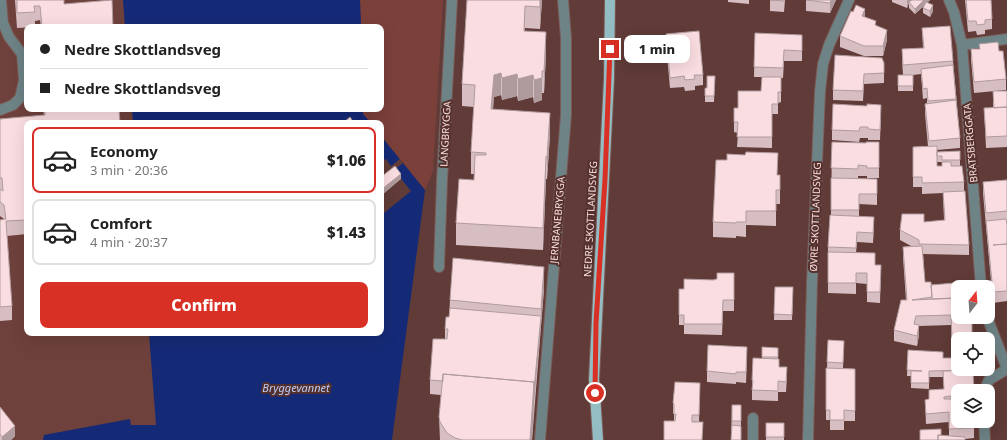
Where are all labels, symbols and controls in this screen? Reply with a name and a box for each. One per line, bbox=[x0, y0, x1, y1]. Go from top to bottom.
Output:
callout: 1 min bbox=[624, 35, 690, 63]
text: Nedre Skottlandsveg bbox=[64, 39, 221, 59]
route end bbox=[601, 40, 619, 58]
text: 1 min bbox=[639, 40, 675, 58]
text: Nedre Skottlandsveg bbox=[64, 78, 221, 98]
street label: LANGBRYGGA bbox=[436, 100, 454, 167]
street label: BRATSBERGGATA bbox=[960, 102, 980, 183]
text: Economy bbox=[90, 141, 158, 161]
icon: car bbox=[42, 142, 78, 178]
text: $1.06 bbox=[327, 150, 366, 170]
text: 3 min · 20:36 bbox=[90, 161, 168, 179]
street label: NEDRE SKOTTLANDSVEG bbox=[580, 161, 600, 277]
street label: ØVRE SKOTTLANDSVEG bbox=[806, 162, 824, 272]
street label: JERNBANEBRYGGA bbox=[546, 175, 568, 265]
text: Comfort bbox=[90, 213, 152, 233]
icon: car bbox=[42, 214, 78, 250]
text: $1.43 bbox=[327, 222, 366, 242]
text: 4 min · 20:37 bbox=[90, 233, 168, 251]
north arrow bbox=[951, 280, 995, 324]
map controls bbox=[951, 280, 995, 428]
button: Confirm bbox=[40, 282, 368, 328]
button: locate bbox=[951, 332, 995, 376]
water label: Bryggevannet bbox=[262, 380, 330, 395]
route start bbox=[586, 384, 604, 402]
button: layers bbox=[951, 384, 995, 428]

